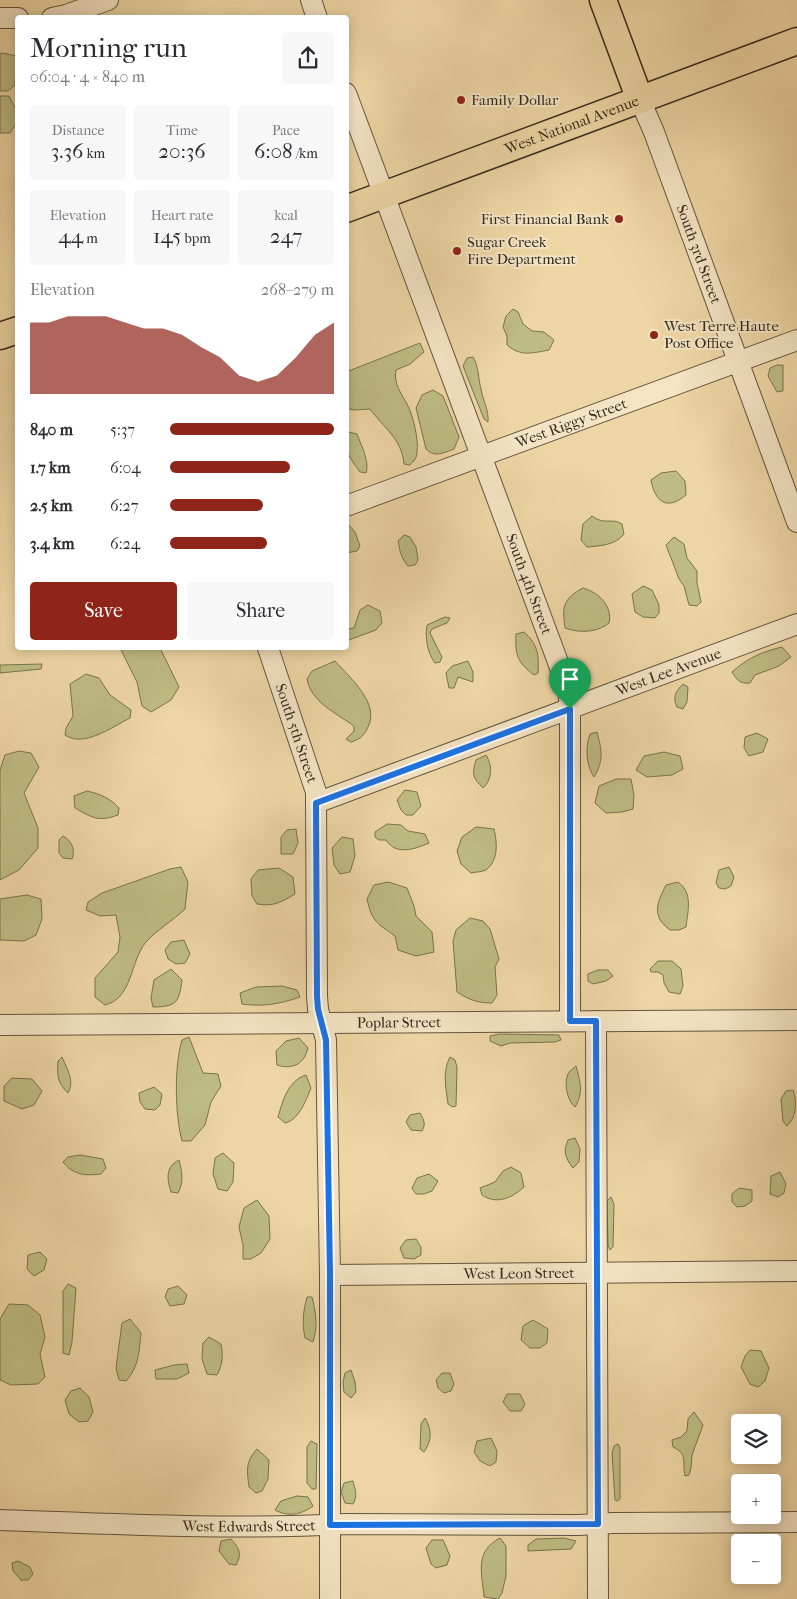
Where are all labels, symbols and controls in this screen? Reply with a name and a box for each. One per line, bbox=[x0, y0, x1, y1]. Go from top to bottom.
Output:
text: Morning run bbox=[30, 31, 187, 64]
button: share bbox=[282, 32, 334, 84]
text: 06:04 · 4 × 840 m bbox=[30, 67, 145, 86]
place label: Family Dollar bbox=[471, 91, 559, 109]
street label: West National Avenue bbox=[501, 91, 642, 158]
marker: Family Dollar bbox=[455, 94, 467, 106]
text: Distance bbox=[52, 122, 104, 139]
text: Time bbox=[166, 122, 198, 139]
text: Pace bbox=[272, 122, 300, 139]
text: 3.36 bbox=[51, 139, 83, 163]
text: 20:36 bbox=[158, 139, 206, 163]
text: 6:08 bbox=[254, 139, 293, 163]
text: km bbox=[83, 145, 105, 162]
text: /km bbox=[293, 145, 318, 162]
street label: South 3rd Street bbox=[672, 202, 725, 307]
text: Elevation bbox=[50, 207, 106, 224]
text: Heart rate bbox=[151, 207, 213, 224]
text: kcal bbox=[274, 207, 298, 224]
place label: First Financial Bank bbox=[481, 210, 609, 228]
marker: First Financial Bank bbox=[613, 213, 625, 225]
text: 44 bbox=[58, 224, 83, 248]
text: 145 bbox=[153, 224, 181, 248]
text: 247 bbox=[270, 224, 302, 248]
text: m bbox=[83, 230, 98, 247]
text: bpm bbox=[181, 230, 211, 247]
place label: Sugar Creek Fire Department bbox=[467, 233, 577, 268]
marker: Sugar Creek Fire Department bbox=[451, 245, 463, 257]
text: Elevation bbox=[30, 280, 95, 299]
text: 268–279 m bbox=[261, 280, 334, 299]
place label: West Terre Haute Post Office bbox=[663, 317, 779, 352]
marker: West Terre Haute Post Office bbox=[648, 329, 660, 341]
street label: West Riggy Street bbox=[512, 394, 630, 452]
text: 840 m bbox=[30, 420, 73, 439]
text: 5:37 bbox=[110, 420, 135, 439]
text: 1.7 km bbox=[30, 458, 71, 477]
text: 6:04 bbox=[110, 458, 141, 477]
text: 2.5 km bbox=[30, 496, 73, 515]
text: 6:27 bbox=[110, 496, 138, 515]
street label: South 4th Street bbox=[502, 531, 556, 638]
text: 3.4 km bbox=[30, 534, 74, 553]
text: 6:24 bbox=[110, 534, 140, 553]
button: Save bbox=[30, 582, 177, 640]
button: Share bbox=[187, 582, 334, 640]
street label: West Lee Avenue bbox=[612, 644, 724, 700]
pin bbox=[549, 658, 591, 709]
icon: arrive bbox=[556, 665, 584, 693]
street label: South 5th Street bbox=[272, 681, 322, 786]
street label: Poplar Street bbox=[357, 1013, 442, 1032]
street label: West Leon Street bbox=[462, 1264, 575, 1283]
map controls bbox=[731, 1414, 781, 1584]
button: layers bbox=[731, 1414, 781, 1464]
button: + bbox=[731, 1474, 781, 1524]
street label: West Edwards Street bbox=[181, 1516, 316, 1536]
button: − bbox=[731, 1534, 781, 1584]

